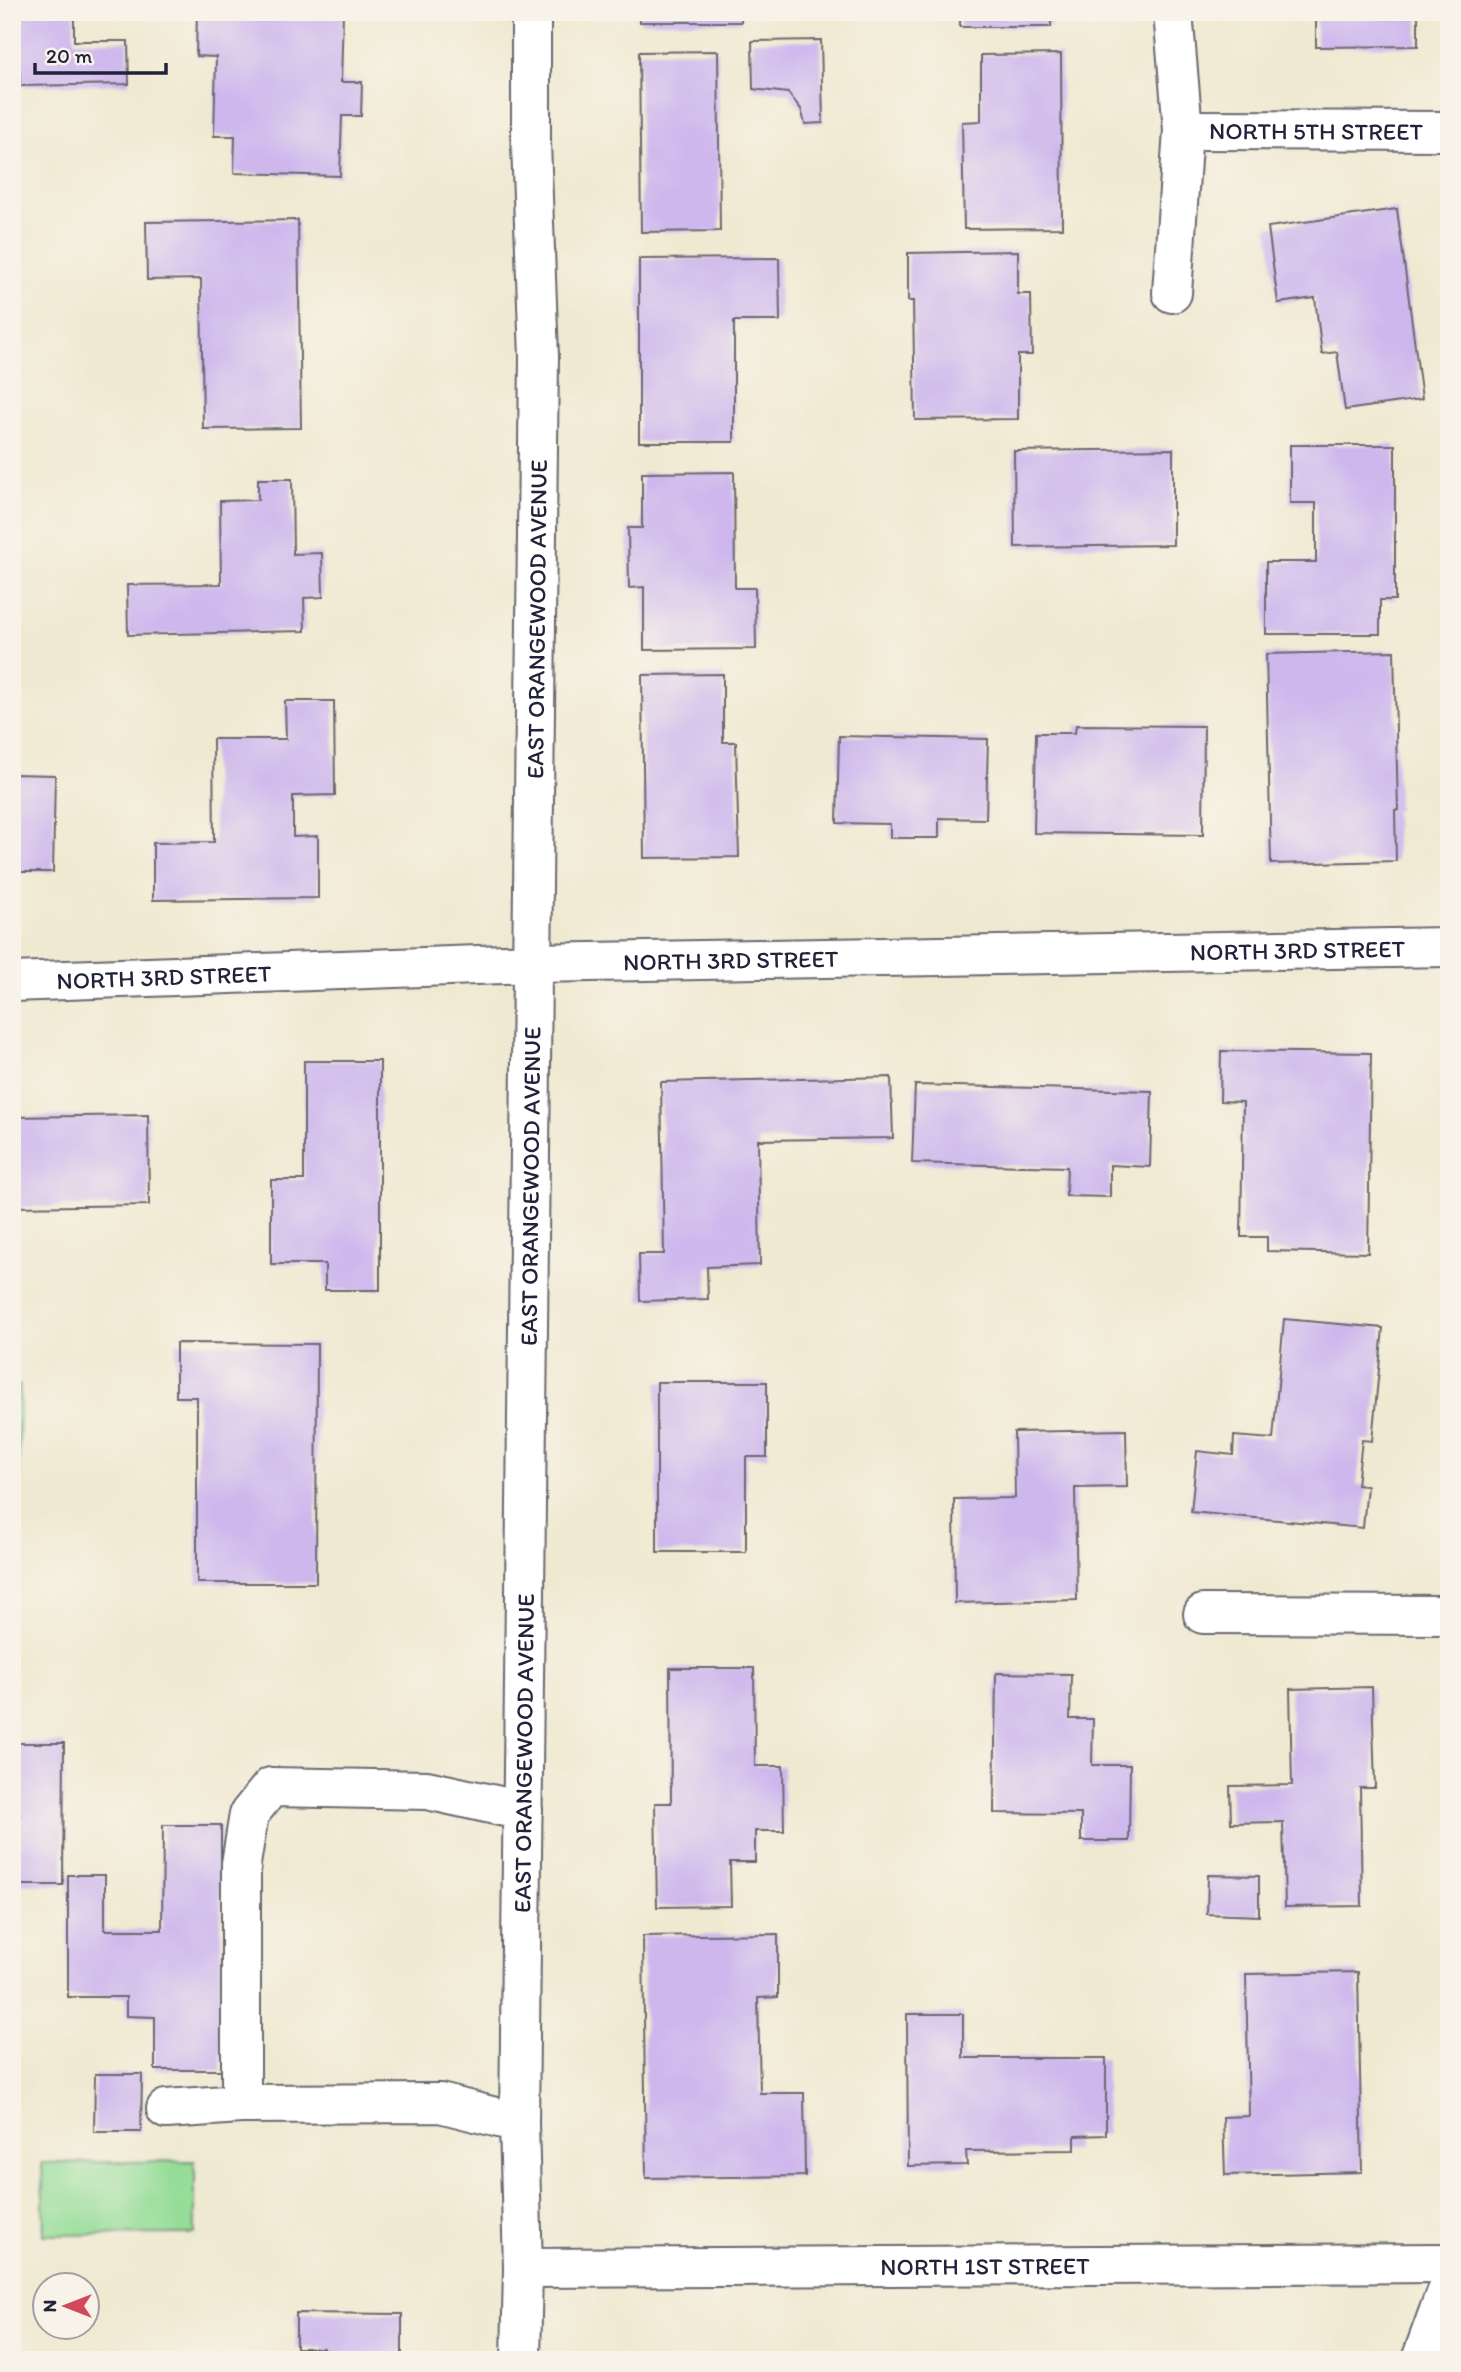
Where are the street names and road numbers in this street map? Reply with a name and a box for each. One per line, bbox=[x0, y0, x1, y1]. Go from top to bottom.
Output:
street label: NORTH 5TH STREET bbox=[1209, 116, 1424, 145]
street label: EAST ORANGEWOOD AVENUE bbox=[520, 459, 552, 779]
street label: NORTH 3RD STREET bbox=[1190, 933, 1406, 966]
street label: NORTH 3RD STREET bbox=[623, 943, 839, 976]
street label: NORTH 3RD STREET bbox=[56, 958, 272, 995]
street label: EAST ORANGEWOOD AVENUE bbox=[513, 1026, 546, 1346]
street label: EAST ORANGEWOOD AVENUE bbox=[507, 1593, 539, 1913]
street label: NORTH 1ST STREET bbox=[880, 2250, 1090, 2281]

